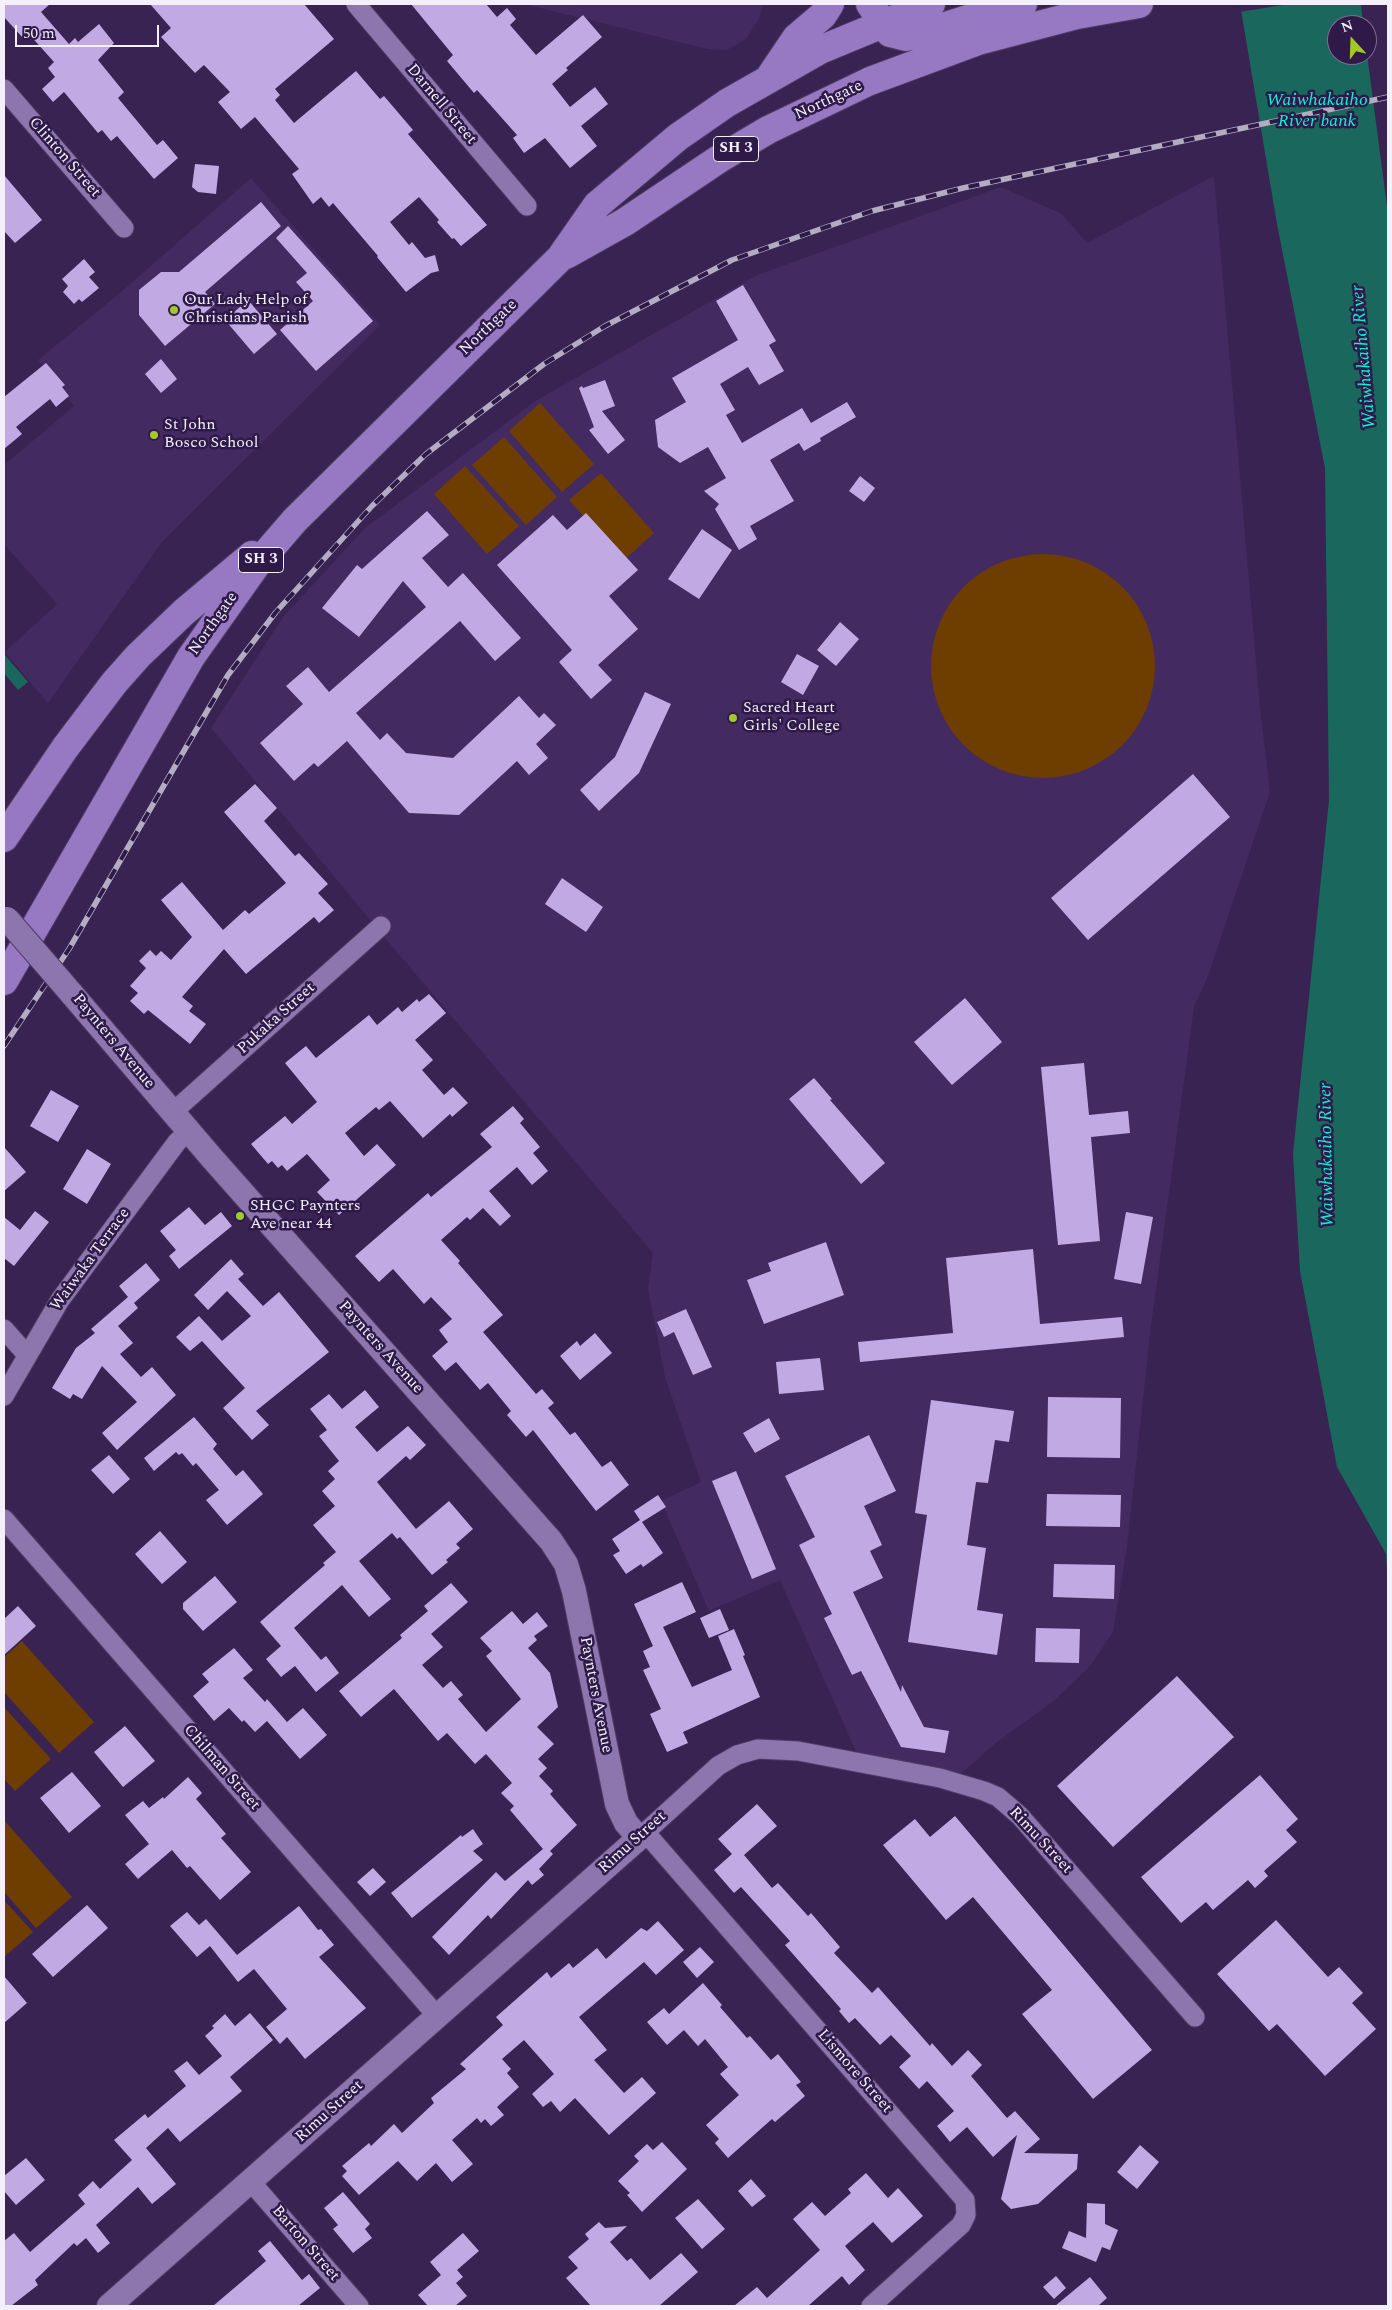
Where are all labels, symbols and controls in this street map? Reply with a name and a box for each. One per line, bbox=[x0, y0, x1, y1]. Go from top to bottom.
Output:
scale bar bbox=[18, 15, 161, 47]
north arrow bbox=[1327, 15, 1377, 65]
text: N bbox=[1338, 15, 1356, 38]
text: 50 m bbox=[23, 22, 55, 45]
street label: Darnell Street bbox=[402, 61, 480, 149]
street label: Northgate bbox=[792, 77, 866, 125]
water label: Waiwhakaiho River bank bbox=[1266, 90, 1368, 132]
street label: Clinton Street bbox=[24, 114, 104, 202]
road number: SH 3 bbox=[714, 136, 758, 162]
water label: Waiwhakaiho River bbox=[1348, 284, 1382, 430]
place label: Our Lady Help of Christians Parish bbox=[184, 291, 307, 329]
street label: Northgate bbox=[456, 296, 522, 360]
marker: Our Lady Help of Christians Parish bbox=[168, 304, 180, 316]
place label: St John Bosco School bbox=[164, 416, 258, 454]
marker: St John Bosco School bbox=[148, 429, 160, 441]
road number: SH 3 bbox=[238, 548, 284, 572]
street label: Northgate bbox=[185, 589, 243, 659]
place label: Sacred Heart Girls' College bbox=[743, 699, 840, 737]
marker: Sacred Heart Girls' College bbox=[727, 712, 739, 724]
street label: Pukaka Street bbox=[234, 979, 320, 1059]
street label: Paynters Avenue bbox=[68, 991, 158, 1093]
water label: Waiwhakaiho River bbox=[1316, 1083, 1340, 1227]
place label: SHGC Paynters Ave near 44 bbox=[250, 1197, 361, 1235]
street label: Waiwaka Terrace bbox=[47, 1205, 135, 1315]
marker: SHGC Paynters Ave near 44 bbox=[234, 1210, 246, 1222]
street label: Paynters Avenue bbox=[333, 1298, 427, 1398]
street label: Paynters Avenue bbox=[574, 1635, 616, 1755]
street label: Chilman Street bbox=[179, 1721, 263, 1815]
street label: Rimu Street bbox=[1004, 1804, 1076, 1878]
street label: Rimu Street bbox=[595, 1808, 671, 1878]
street label: Lismore Street bbox=[812, 2026, 896, 2118]
street label: Rimu Street bbox=[292, 2077, 368, 2147]
street label: Barton Street bbox=[267, 2202, 343, 2286]

